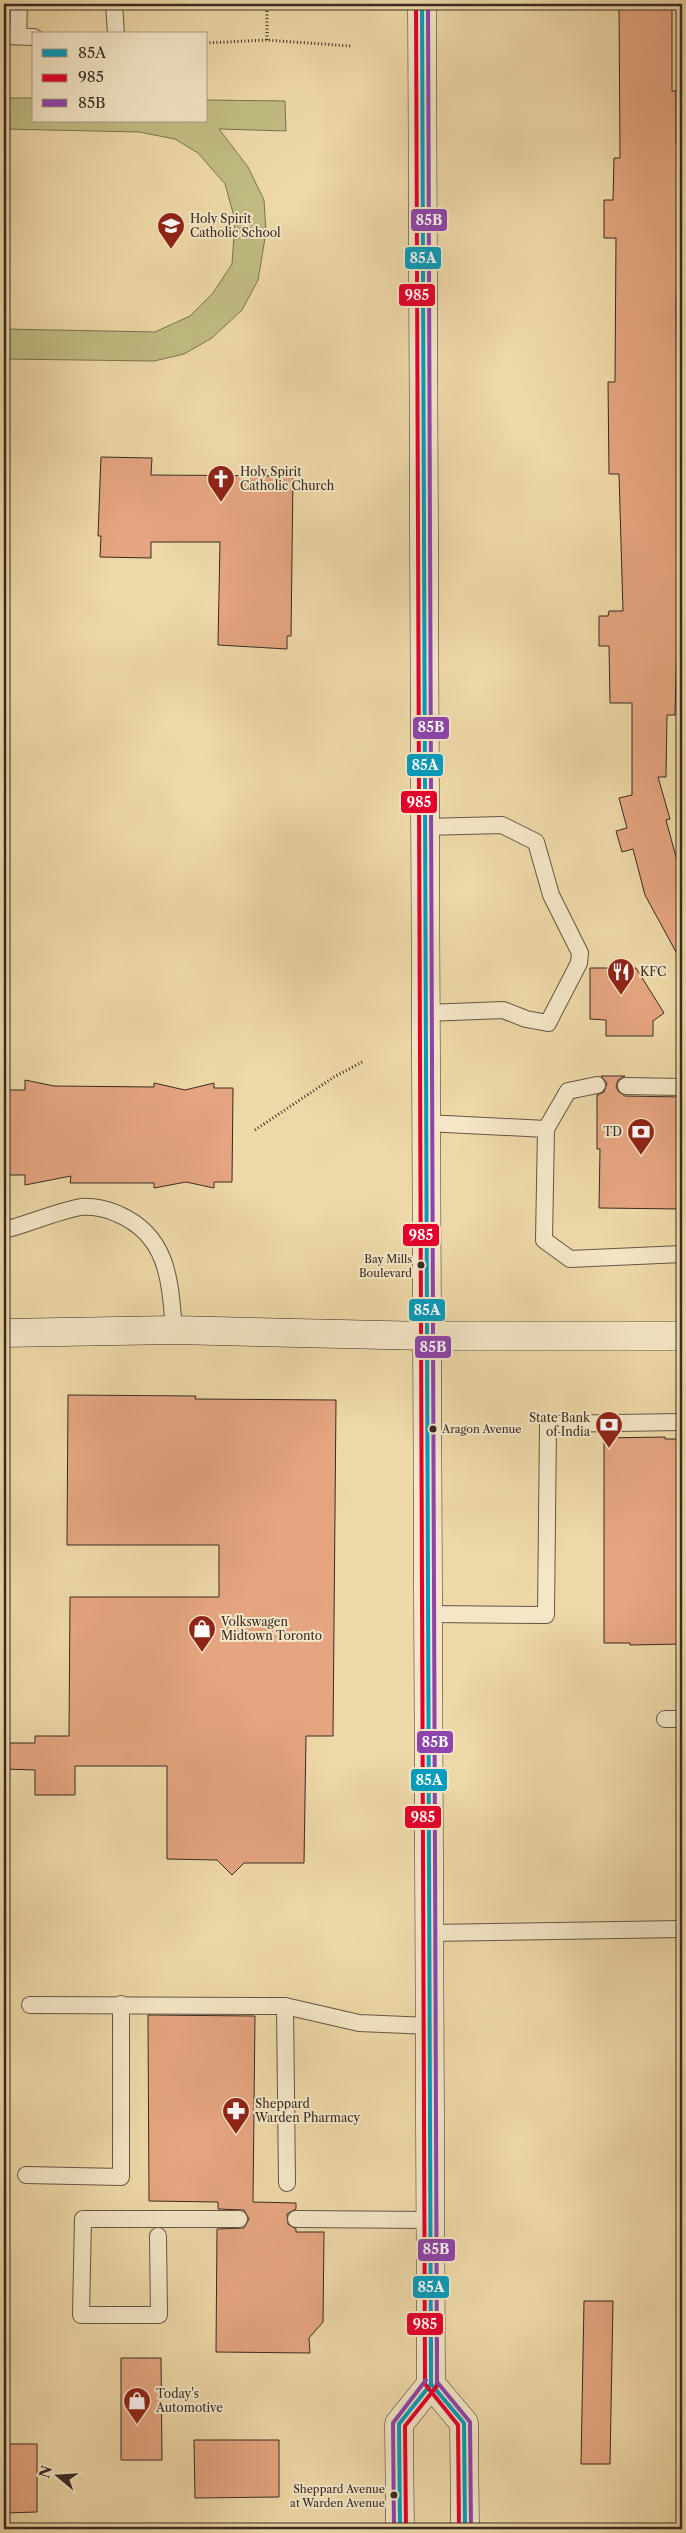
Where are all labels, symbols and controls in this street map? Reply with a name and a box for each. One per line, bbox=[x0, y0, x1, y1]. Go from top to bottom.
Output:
legend bbox=[32, 32, 208, 122]
text: 85A bbox=[78, 43, 107, 62]
text: 985 bbox=[78, 67, 104, 86]
text: 85B bbox=[78, 93, 106, 112]
line badge: 85B bbox=[410, 208, 448, 232]
school or university icon: Holy Spirit Catholic School bbox=[156, 211, 186, 250]
place label: Holy Spirit Catholic School bbox=[190, 211, 281, 240]
text: 85B bbox=[416, 211, 442, 229]
line badge: 85A bbox=[404, 246, 442, 270]
text: 85A bbox=[409, 249, 438, 267]
line badge: 985 bbox=[398, 283, 436, 307]
text: 985 bbox=[405, 286, 430, 304]
church icon: Holy Spirit Catholic Church bbox=[206, 464, 236, 503]
place label: Holy Spirit Catholic Church bbox=[240, 464, 335, 493]
line badge: 85B bbox=[412, 716, 450, 740]
text: 85B bbox=[418, 718, 444, 736]
line badge: 85A bbox=[406, 753, 444, 777]
text: 85A bbox=[411, 756, 440, 774]
line badge: 985 bbox=[400, 790, 438, 814]
text: 985 bbox=[407, 793, 432, 811]
restaurant icon: KFC bbox=[606, 957, 636, 996]
place label: KFC bbox=[640, 964, 666, 979]
bank icon: TD bbox=[626, 1117, 656, 1156]
place label: TD bbox=[603, 1124, 622, 1139]
line badge: 985 bbox=[402, 1223, 440, 1247]
text: 985 bbox=[409, 1226, 434, 1244]
place label: Bay Mills Boulevard bbox=[359, 1252, 412, 1280]
marker: Bay Mills Boulevard bbox=[416, 1260, 426, 1270]
line badge: 85A bbox=[408, 1298, 446, 1322]
text: 85A bbox=[413, 1301, 442, 1319]
line badge: 85B bbox=[414, 1335, 452, 1359]
text: 85B bbox=[420, 1338, 446, 1356]
place label: State Bank of India bbox=[529, 1410, 591, 1439]
bank icon: State Bank of India bbox=[594, 1410, 624, 1449]
place label: Aragon Avenue bbox=[441, 1422, 522, 1436]
marker: Aragon Avenue bbox=[428, 1424, 438, 1434]
shop icon: Volkswagen Midtown Toronto bbox=[187, 1614, 217, 1653]
place label: Volkswagen Midtown Toronto bbox=[220, 1614, 322, 1643]
line badge: 85B bbox=[416, 1730, 454, 1754]
text: 85B bbox=[422, 1733, 448, 1751]
line badge: 85A bbox=[410, 1768, 448, 1792]
text: 85A bbox=[415, 1771, 444, 1789]
line badge: 985 bbox=[404, 1805, 442, 1829]
text: 985 bbox=[411, 1808, 436, 1826]
pharmacy icon: Sheppard Warden Pharmacy bbox=[221, 2096, 251, 2135]
place label: Sheppard Warden Pharmacy bbox=[254, 2096, 360, 2125]
line badge: 85B bbox=[417, 2238, 456, 2262]
text: 85B bbox=[423, 2240, 449, 2258]
line badge: 85A bbox=[412, 2275, 450, 2299]
text: 85A bbox=[417, 2278, 446, 2296]
line badge: 985 bbox=[406, 2312, 444, 2336]
text: 985 bbox=[413, 2315, 438, 2333]
shop icon: Today's Automotive bbox=[122, 2386, 152, 2425]
place label: Today's Automotive bbox=[155, 2386, 223, 2415]
north arrow bbox=[32, 2450, 82, 2500]
text: N bbox=[35, 2463, 56, 2481]
place label: Sheppard Avenue at Warden Avenue bbox=[290, 2482, 385, 2510]
marker: Sheppard Avenue at Warden Avenue bbox=[389, 2490, 399, 2500]

